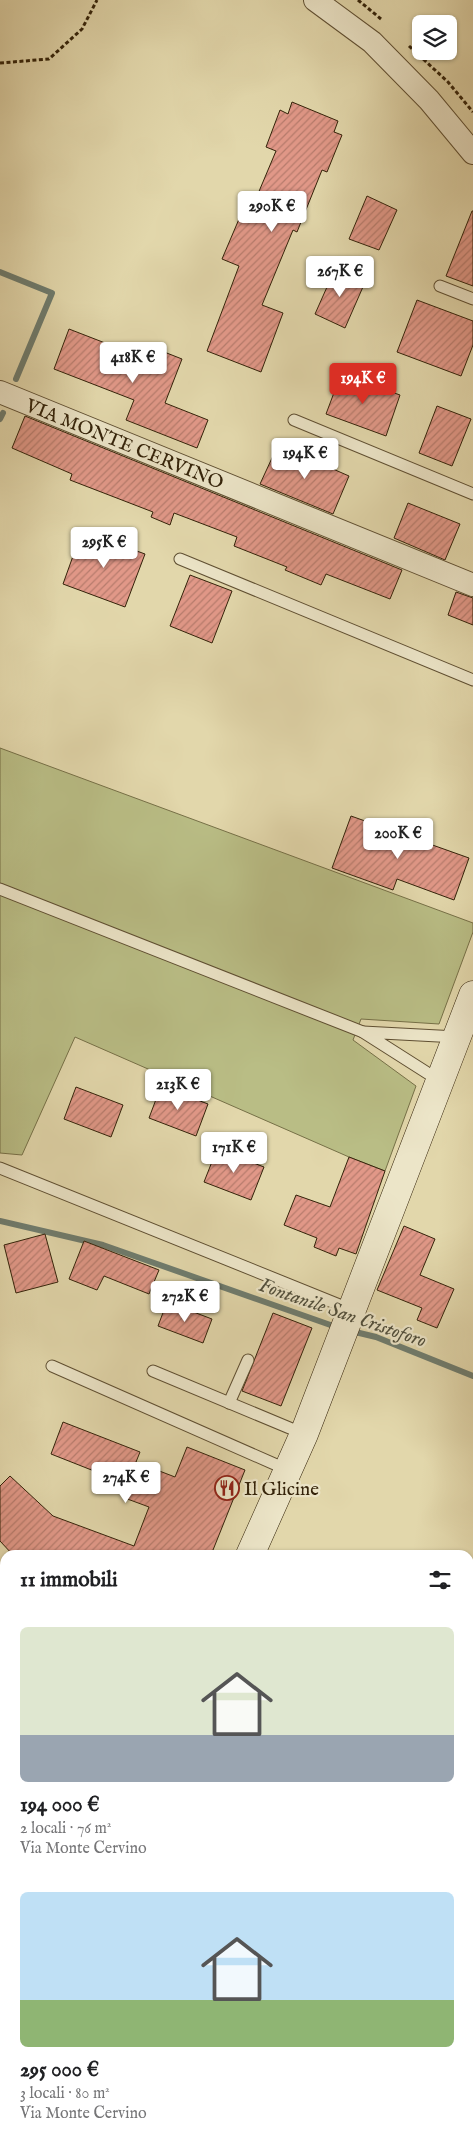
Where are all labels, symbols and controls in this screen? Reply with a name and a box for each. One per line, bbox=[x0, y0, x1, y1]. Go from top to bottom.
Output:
map controls bbox=[412, 15, 457, 60]
button: layers bbox=[412, 15, 457, 60]
pin: 290K € bbox=[231, 190, 313, 233]
text: 290K € bbox=[249, 197, 295, 217]
pin: 267K € bbox=[299, 256, 381, 298]
text: 267K € bbox=[317, 262, 363, 282]
pin: 418K € bbox=[92, 342, 174, 384]
text: 418K € bbox=[111, 348, 155, 368]
pin: 194K € bbox=[322, 362, 404, 405]
text: 194K € bbox=[340, 369, 386, 389]
street label: VIA MONTE CERVINO bbox=[21, 394, 227, 496]
pin: 194K € bbox=[264, 438, 346, 480]
text: 194K € bbox=[282, 444, 328, 464]
pin: 295K € bbox=[63, 526, 145, 569]
text: 295K € bbox=[82, 533, 126, 553]
pin: 200K € bbox=[357, 818, 439, 860]
text: 200K € bbox=[374, 824, 422, 844]
pin: 213K € bbox=[137, 1068, 219, 1111]
text: 213K € bbox=[156, 1075, 200, 1095]
pin: 171K € bbox=[193, 1132, 275, 1174]
text: 171K € bbox=[212, 1138, 256, 1158]
water label: Fontanile San Cristoforo bbox=[256, 1273, 429, 1354]
pin: 272K € bbox=[144, 1280, 226, 1323]
text: 272K € bbox=[162, 1287, 208, 1307]
pin: 274K € bbox=[85, 1462, 167, 1504]
text: 274K € bbox=[102, 1468, 150, 1488]
restaurant icon: Il Glicine bbox=[214, 1475, 240, 1501]
place label: Il Glicine bbox=[244, 1478, 319, 1502]
icon: filters bbox=[426, 1566, 454, 1594]
text: 11 immobili bbox=[20, 1567, 118, 1594]
icon: home bbox=[192, 1659, 282, 1749]
text: 194 000 € bbox=[20, 1792, 100, 1819]
text: 2 locali · 76 m² bbox=[20, 1819, 111, 1839]
text: Via Monte Cervino bbox=[20, 1839, 147, 1859]
icon: home bbox=[192, 1924, 282, 2014]
text: 295 000 € bbox=[20, 2057, 99, 2084]
text: 3 locali · 80 m² bbox=[20, 2084, 110, 2104]
text: Via Monte Cervino bbox=[20, 2104, 147, 2124]

